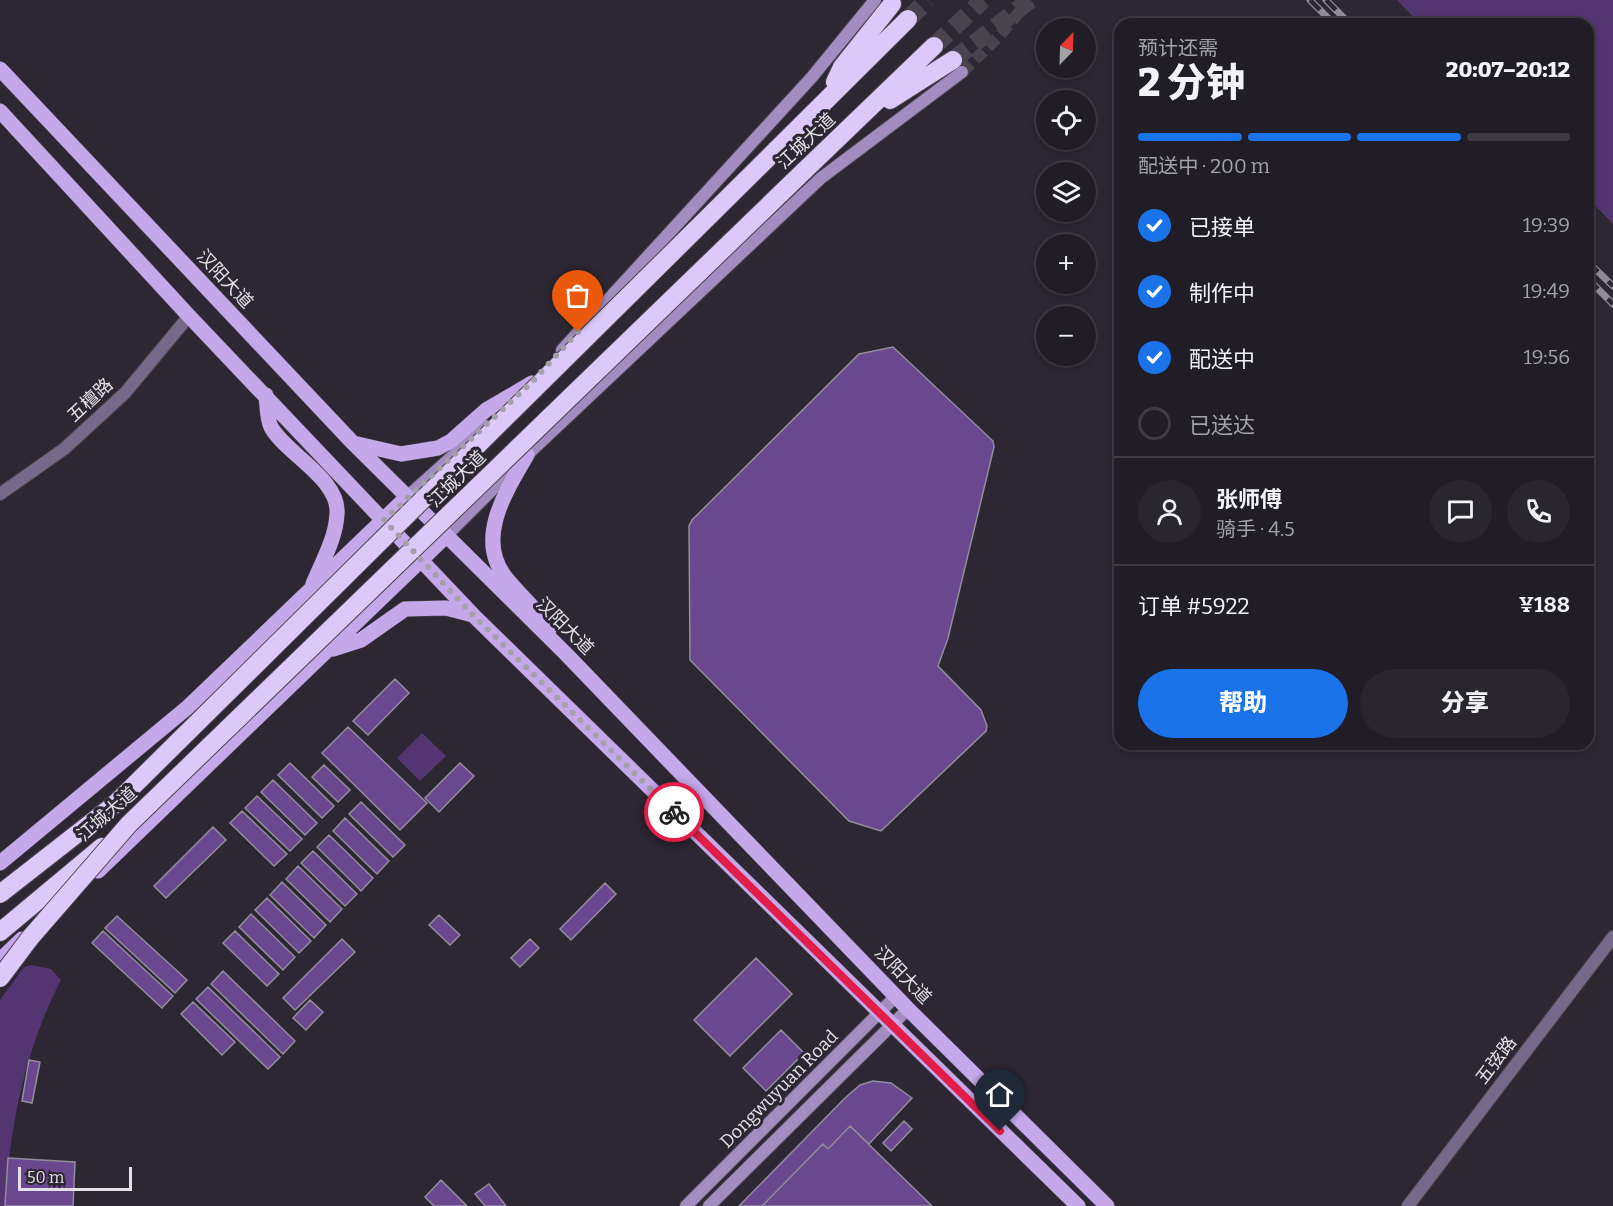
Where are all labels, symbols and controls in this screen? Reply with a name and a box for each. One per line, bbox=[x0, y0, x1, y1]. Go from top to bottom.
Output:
north arrow bbox=[1036, 18, 1096, 78]
map controls bbox=[1036, 18, 1096, 366]
text: 预计还需 bbox=[1138, 36, 1218, 60]
text: 20:07–20:12 bbox=[1446, 56, 1570, 83]
text: 2 分钟 bbox=[1138, 60, 1245, 106]
button: locate bbox=[1036, 90, 1096, 150]
street label: 江城大道 bbox=[772, 108, 840, 174]
text: 配送中 · 200 m bbox=[1138, 154, 1270, 178]
button: layers bbox=[1036, 162, 1096, 222]
icon: check bbox=[1138, 209, 1171, 242]
text: 19:39 bbox=[1523, 213, 1570, 237]
text: 已接单 bbox=[1189, 214, 1255, 241]
button: + bbox=[1036, 234, 1096, 294]
street label: 汉阳大道 bbox=[192, 245, 258, 313]
pin bbox=[552, 270, 603, 332]
icon: check bbox=[1138, 275, 1171, 308]
icon: bag bbox=[561, 279, 594, 312]
text: 19:49 bbox=[1523, 279, 1570, 303]
text: 制作中 bbox=[1189, 280, 1255, 307]
button: − bbox=[1036, 306, 1096, 366]
icon: check bbox=[1138, 341, 1171, 374]
text: 19:56 bbox=[1524, 345, 1570, 369]
text: 配送中 bbox=[1189, 346, 1255, 373]
street label: 五檀路 bbox=[63, 374, 117, 426]
text: 已送达 bbox=[1189, 412, 1255, 439]
street label: 江城大道 bbox=[423, 446, 491, 512]
button: person bbox=[1138, 480, 1201, 543]
button: chat bbox=[1429, 480, 1492, 543]
button: phone bbox=[1507, 480, 1570, 543]
text: 张师傅 bbox=[1216, 486, 1282, 513]
text: 骑手 · 4.5 bbox=[1216, 517, 1295, 541]
text: ¥188 bbox=[1519, 591, 1570, 618]
street label: 汉阳大道 bbox=[532, 593, 598, 659]
text: 订单 #5922 bbox=[1138, 593, 1249, 620]
button: 帮助 bbox=[1138, 669, 1348, 738]
button: 分享 bbox=[1360, 669, 1570, 738]
street label: 江城大道 bbox=[73, 782, 141, 846]
courier bbox=[644, 782, 704, 842]
icon: bike bbox=[658, 796, 691, 829]
street label: 汉阳大道 bbox=[870, 941, 936, 1009]
street label: Dongwuyuan Road bbox=[715, 1025, 843, 1153]
street label: 五弦路 bbox=[1471, 1032, 1521, 1088]
pin bbox=[974, 1069, 1025, 1131]
icon: home bbox=[983, 1078, 1016, 1111]
scale bar bbox=[18, 1164, 132, 1192]
text: 50 m bbox=[27, 1168, 64, 1187]

